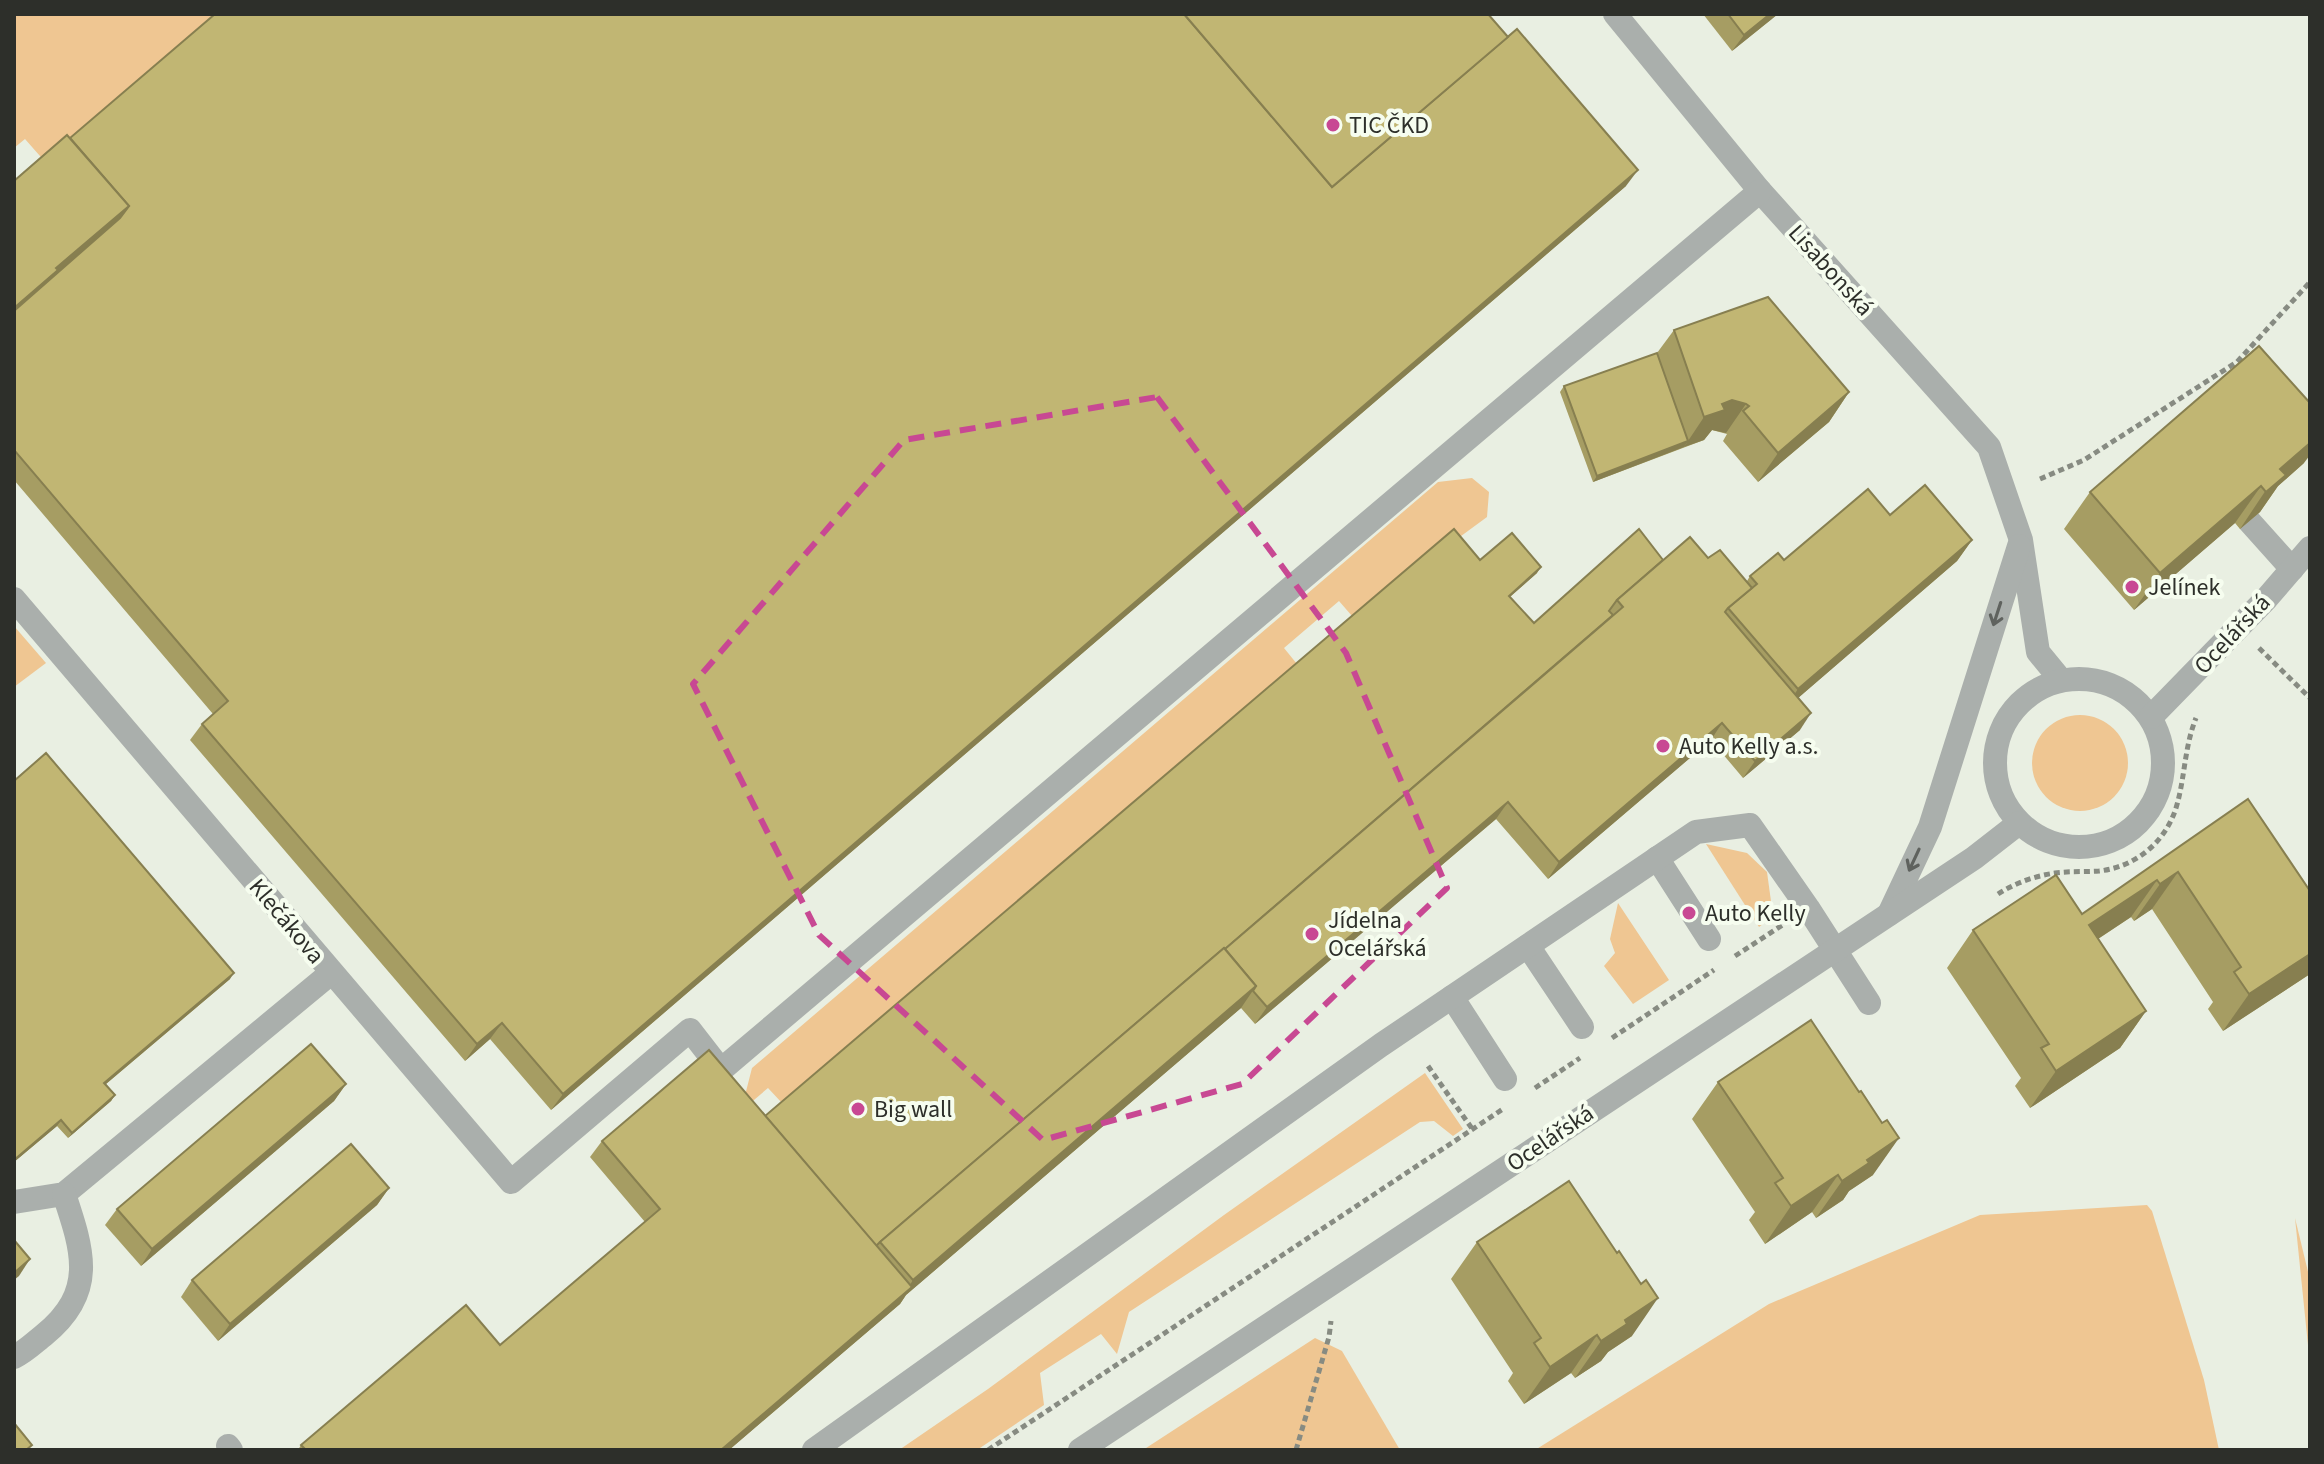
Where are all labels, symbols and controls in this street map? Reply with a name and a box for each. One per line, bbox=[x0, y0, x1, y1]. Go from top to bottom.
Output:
place label: TIC ČKD bbox=[1349, 108, 1429, 143]
marker: TIC ČKD bbox=[1324, 116, 1342, 134]
street label: Lisabonská bbox=[1780, 217, 1881, 324]
place label: Jelínek bbox=[2148, 570, 2220, 605]
marker: Jelínek bbox=[2123, 578, 2141, 596]
street label: Ocelářská bbox=[2186, 586, 2279, 682]
one-way arrow bbox=[1989, 601, 2004, 626]
place label: Auto Kelly a.s. bbox=[1679, 729, 1819, 764]
marker: Auto Kelly a.s. bbox=[1654, 737, 1672, 755]
one-way arrow bbox=[1906, 848, 1921, 872]
street label: Klečákova bbox=[240, 871, 333, 972]
place label: Auto Kelly bbox=[1705, 896, 1806, 931]
place label: Jídelna Ocelářská bbox=[1328, 903, 1427, 966]
marker: Auto Kelly bbox=[1680, 904, 1698, 922]
marker: Jídelna Ocelářská bbox=[1303, 925, 1321, 943]
place label: Big wall bbox=[874, 1092, 952, 1127]
street label: Ocelářská bbox=[1500, 1096, 1601, 1180]
marker: Big wall bbox=[849, 1100, 867, 1118]

